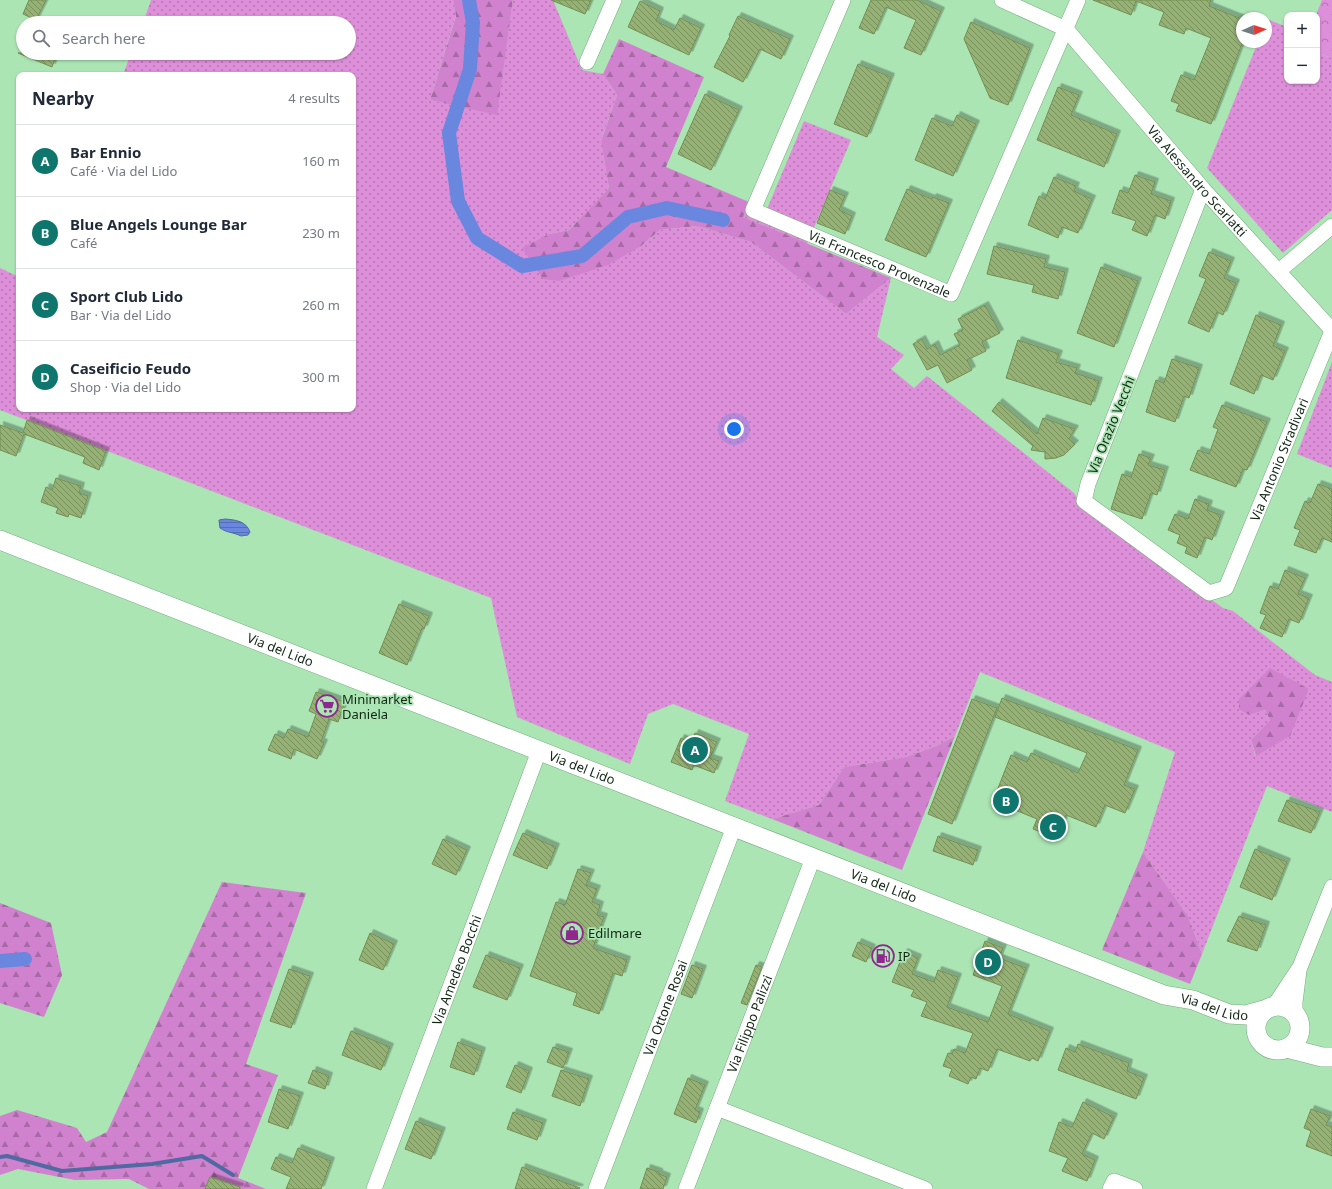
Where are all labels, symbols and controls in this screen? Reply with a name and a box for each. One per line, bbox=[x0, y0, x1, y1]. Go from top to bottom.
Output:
north arrow bbox=[1236, 12, 1272, 48]
map controls bbox=[1284, 12, 1320, 84]
button: + bbox=[1284, 12, 1320, 48]
search box bbox=[16, 16, 356, 60]
icon: search bbox=[30, 27, 52, 49]
text: Search here bbox=[62, 28, 145, 48]
button: − bbox=[1284, 48, 1320, 84]
text: Nearby bbox=[32, 87, 94, 110]
text: 4 results bbox=[288, 89, 340, 107]
street label: Via Alessandro Scarlatti bbox=[1143, 121, 1251, 240]
text: Bar Ennio bbox=[70, 142, 141, 162]
text: A bbox=[41, 152, 50, 170]
text: 160 m bbox=[302, 152, 340, 170]
text: Café · Via del Lido bbox=[70, 162, 177, 180]
text: Blue Angels Lounge Bar bbox=[70, 214, 247, 234]
text: B bbox=[41, 224, 49, 242]
text: 230 m bbox=[302, 224, 340, 242]
street label: Via Francesco Provenzale bbox=[806, 226, 954, 302]
text: Café bbox=[70, 234, 97, 252]
text: Sport Club Lido bbox=[70, 286, 183, 306]
text: C bbox=[41, 296, 49, 314]
text: 260 m bbox=[302, 296, 340, 314]
text: Bar · Via del Lido bbox=[70, 306, 171, 324]
text: Caseificio Feudo bbox=[70, 358, 191, 378]
text: D bbox=[40, 368, 50, 386]
text: 300 m bbox=[302, 368, 340, 386]
street label: Via Orazio Vecchi bbox=[1083, 373, 1139, 477]
text: Shop · Via del Lido bbox=[70, 378, 181, 396]
street label: Via Antonio Stradivari bbox=[1246, 395, 1312, 524]
your location bbox=[724, 419, 744, 439]
street label: Via del Lido bbox=[244, 628, 316, 671]
place label: Minimarket Daniela bbox=[342, 690, 413, 723]
supermarket icon: Minimarket Daniela bbox=[314, 693, 340, 719]
pin: A bbox=[682, 735, 708, 765]
street label: Via del Lido bbox=[546, 746, 618, 789]
pin: B bbox=[993, 786, 1019, 816]
pin: C bbox=[1040, 812, 1066, 842]
street label: Via del Lido bbox=[848, 864, 920, 907]
street label: Via Amedeo Bocchi bbox=[428, 912, 485, 1028]
shop icon: Edilmare bbox=[559, 920, 585, 946]
place label: Edilmare bbox=[588, 924, 642, 942]
fuel station icon: IP bbox=[870, 943, 896, 969]
place label: IP bbox=[898, 947, 910, 965]
pin: D bbox=[975, 947, 1001, 977]
street label: Via Ottone Rosai bbox=[639, 957, 691, 1058]
street label: Via Filippo Palizzi bbox=[722, 972, 776, 1075]
street label: Via del Lido bbox=[1179, 989, 1249, 1024]

